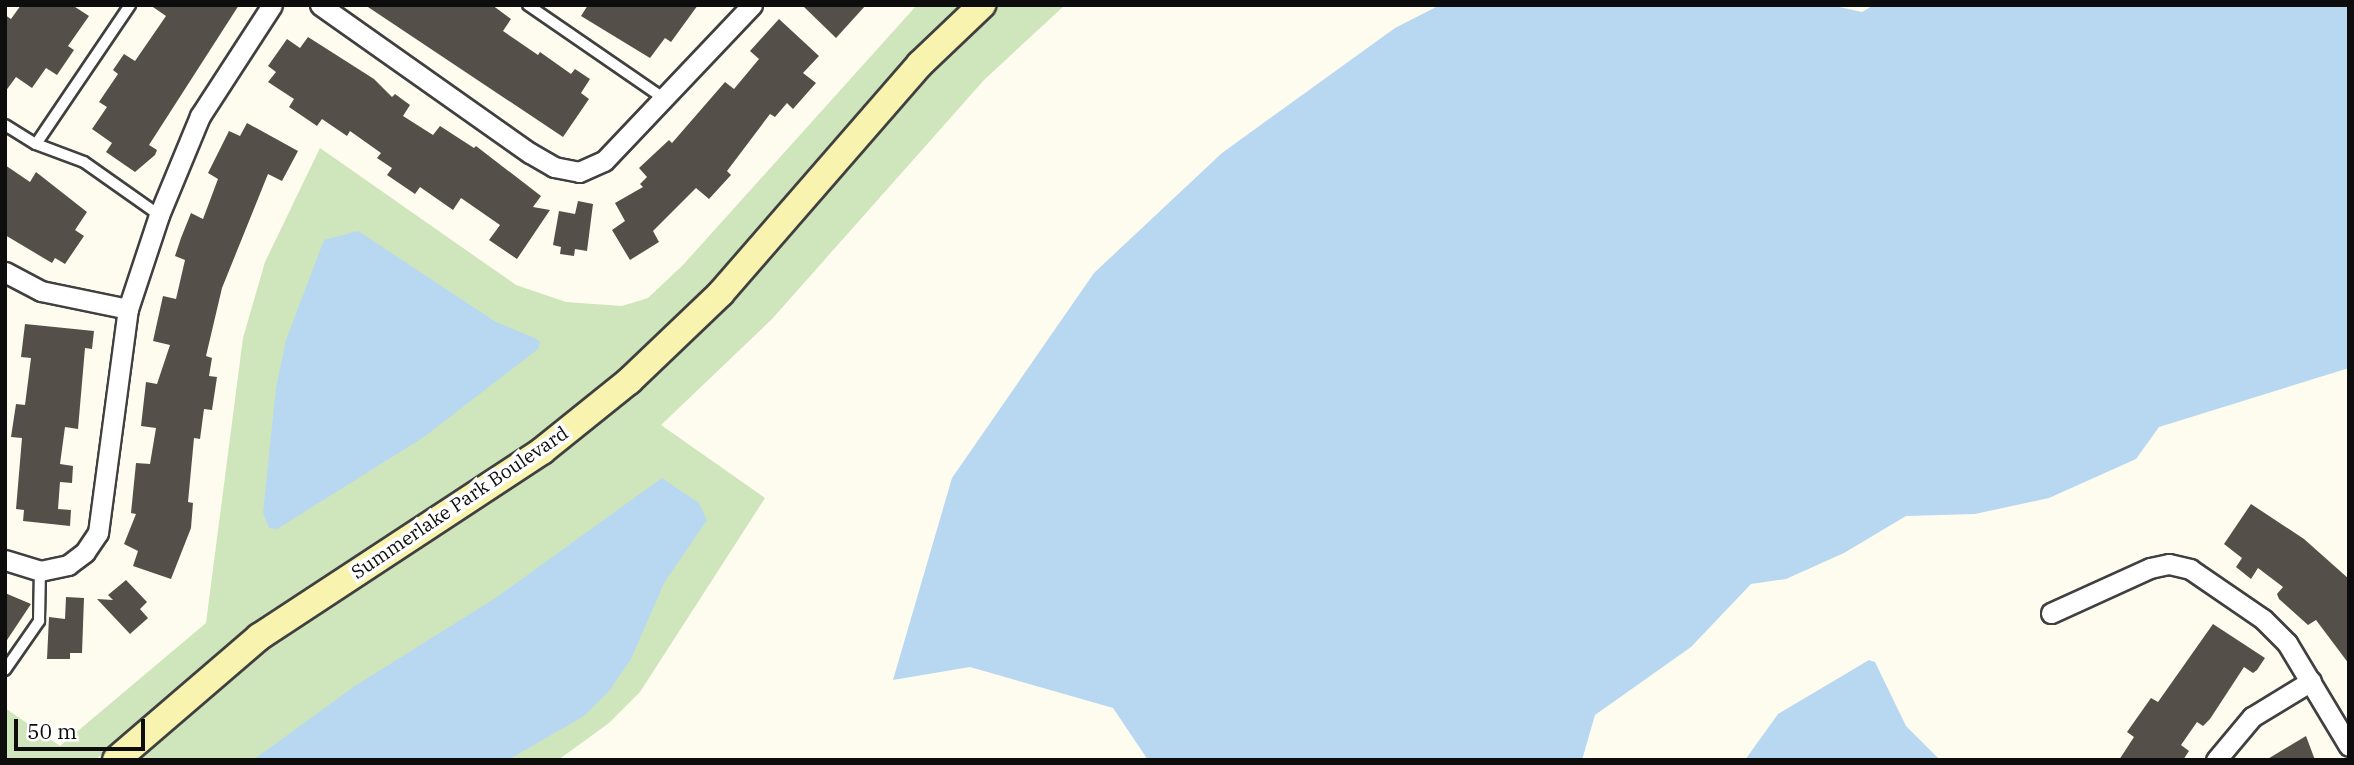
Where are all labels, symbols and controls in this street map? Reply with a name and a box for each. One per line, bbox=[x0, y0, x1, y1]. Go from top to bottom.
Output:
street label: Summerlake Park Boulevard bbox=[347, 422, 573, 584]
scale bar bbox=[18, 706, 149, 750]
text: 50 m bbox=[27, 717, 77, 745]

